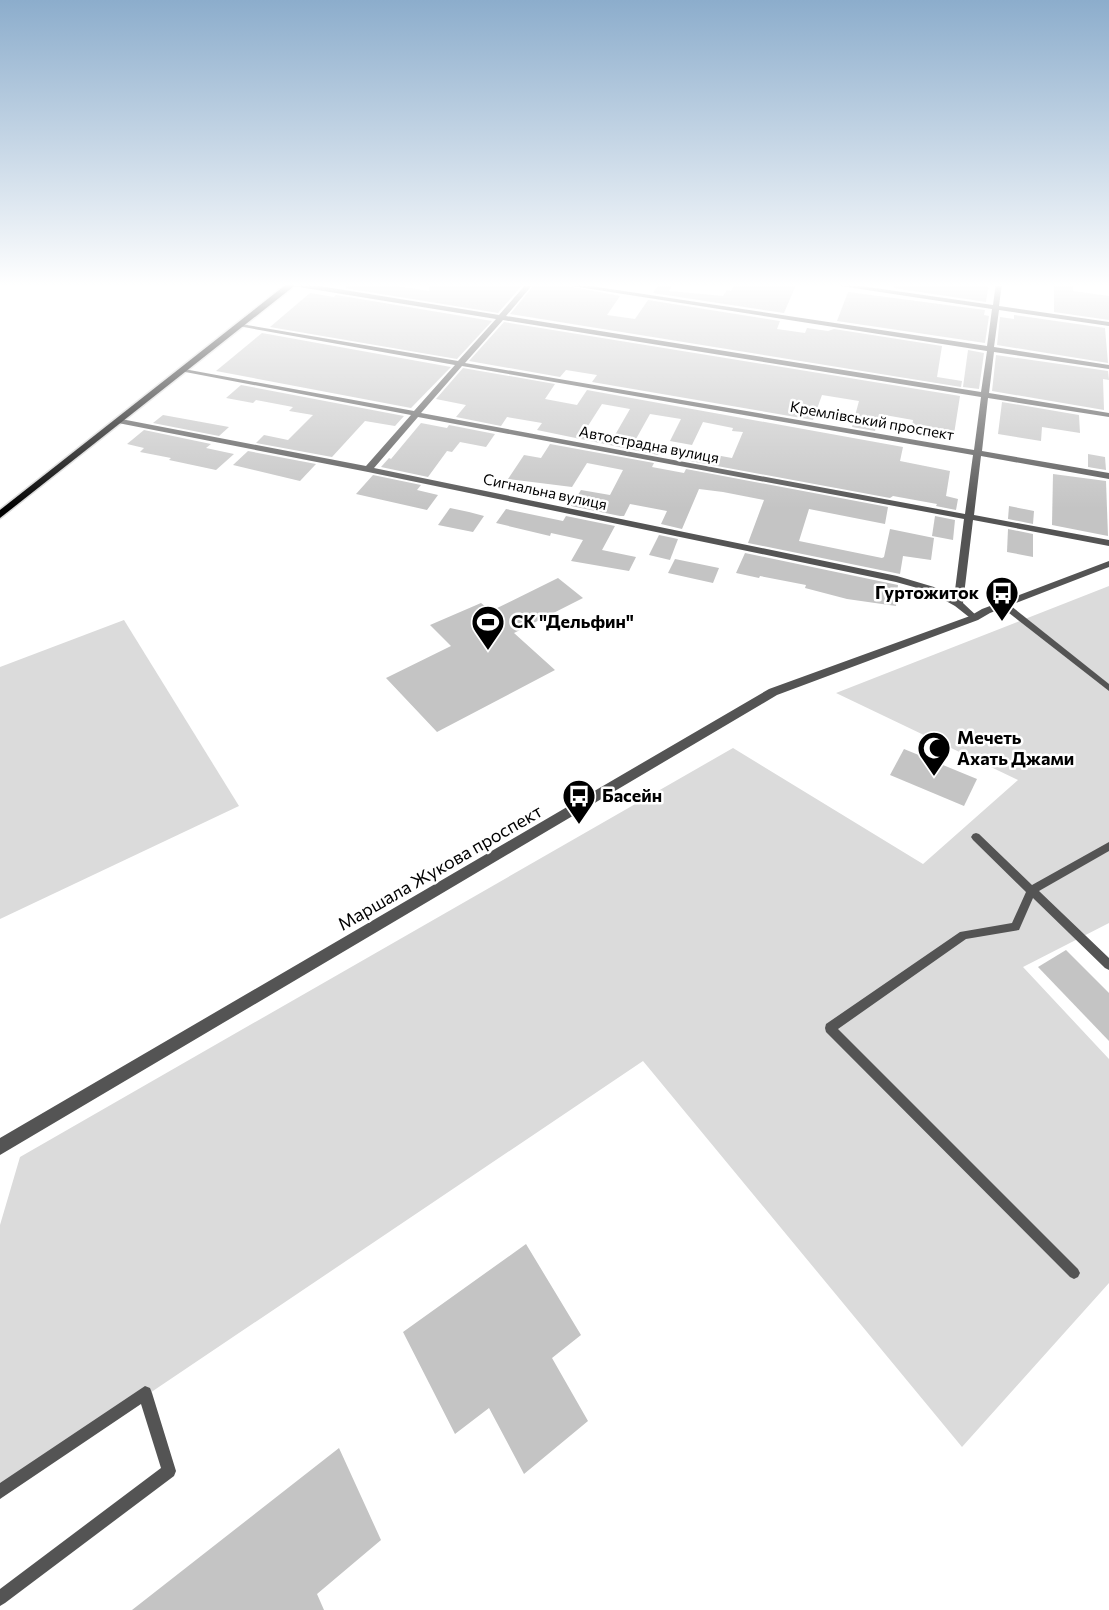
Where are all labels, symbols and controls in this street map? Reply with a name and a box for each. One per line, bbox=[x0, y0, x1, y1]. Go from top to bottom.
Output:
street label: Кремлівський проспект bbox=[789, 397, 956, 443]
street label: Автострадна вулиця bbox=[578, 422, 721, 466]
street label: Сигнальна вулиця bbox=[482, 469, 609, 513]
bus stop icon: Гуртожиток bbox=[984, 575, 1020, 622]
place label: Гуртожиток bbox=[875, 581, 980, 603]
sports icon: СК "Дельфин" bbox=[470, 604, 506, 651]
place label: СК "Дельфин" bbox=[511, 610, 634, 632]
place label: Мечеть Ахать Джами bbox=[957, 726, 1074, 769]
mosque icon: Мечеть Ахать Джами bbox=[916, 730, 952, 777]
bus stop icon: Басейн bbox=[561, 778, 597, 825]
place label: Басейн bbox=[602, 784, 662, 806]
street label: Маршала Жукова проспект bbox=[333, 799, 546, 935]

